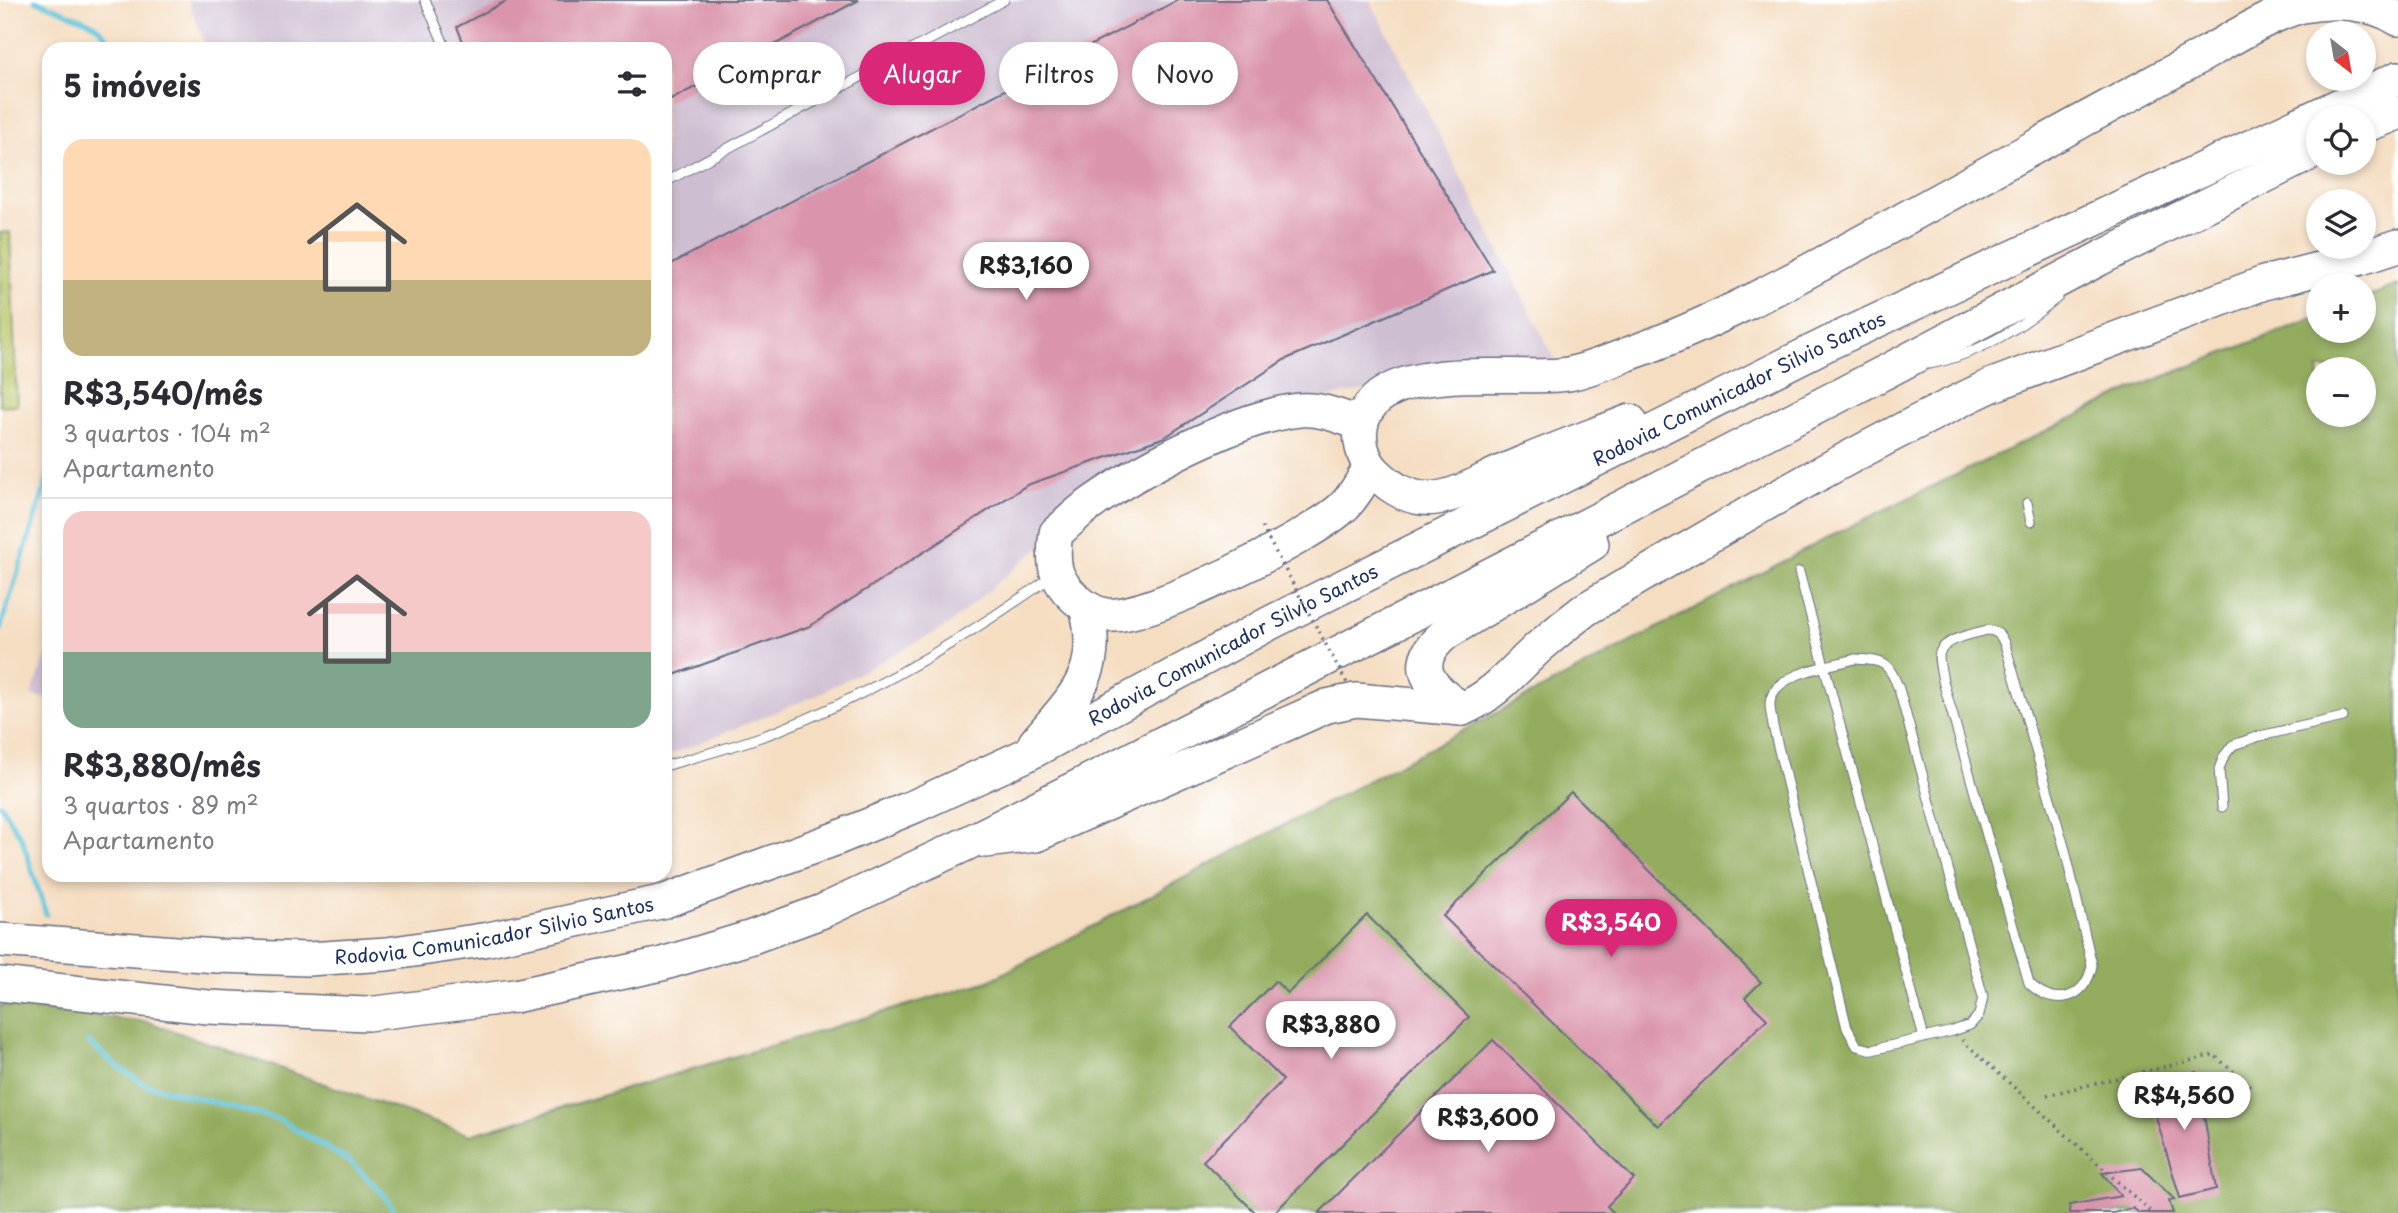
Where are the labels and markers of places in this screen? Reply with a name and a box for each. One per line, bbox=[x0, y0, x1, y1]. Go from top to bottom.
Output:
pin: R$3,160 bbox=[961, 243, 1091, 302]
pin: R$3,540 bbox=[1546, 900, 1676, 959]
pin: R$3,880 bbox=[1266, 1002, 1396, 1061]
pin: R$4,560 bbox=[2119, 1072, 2249, 1132]
pin: R$3,600 bbox=[1423, 1094, 1553, 1154]

